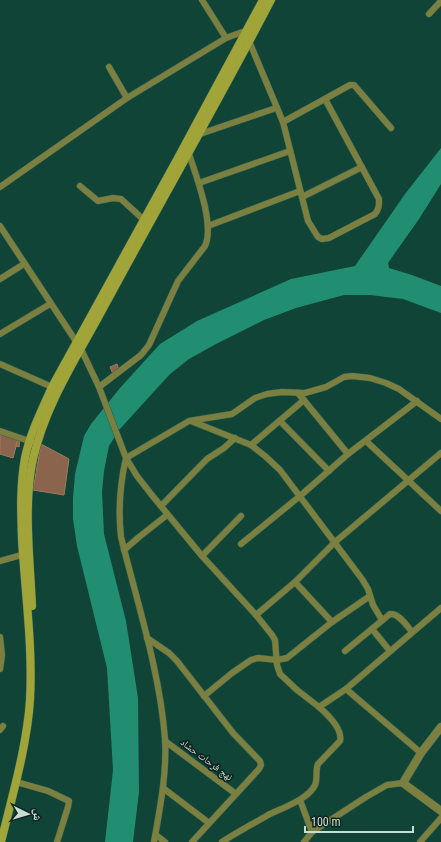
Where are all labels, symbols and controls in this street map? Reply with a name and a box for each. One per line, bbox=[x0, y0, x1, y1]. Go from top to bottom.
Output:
street label: نهج فرحات حشاد bbox=[178, 736, 235, 783]
north arrow bbox=[8, 794, 48, 834]
text: ش bbox=[29, 808, 44, 822]
scale bar bbox=[305, 808, 413, 834]
text: 100 m bbox=[311, 815, 341, 829]

